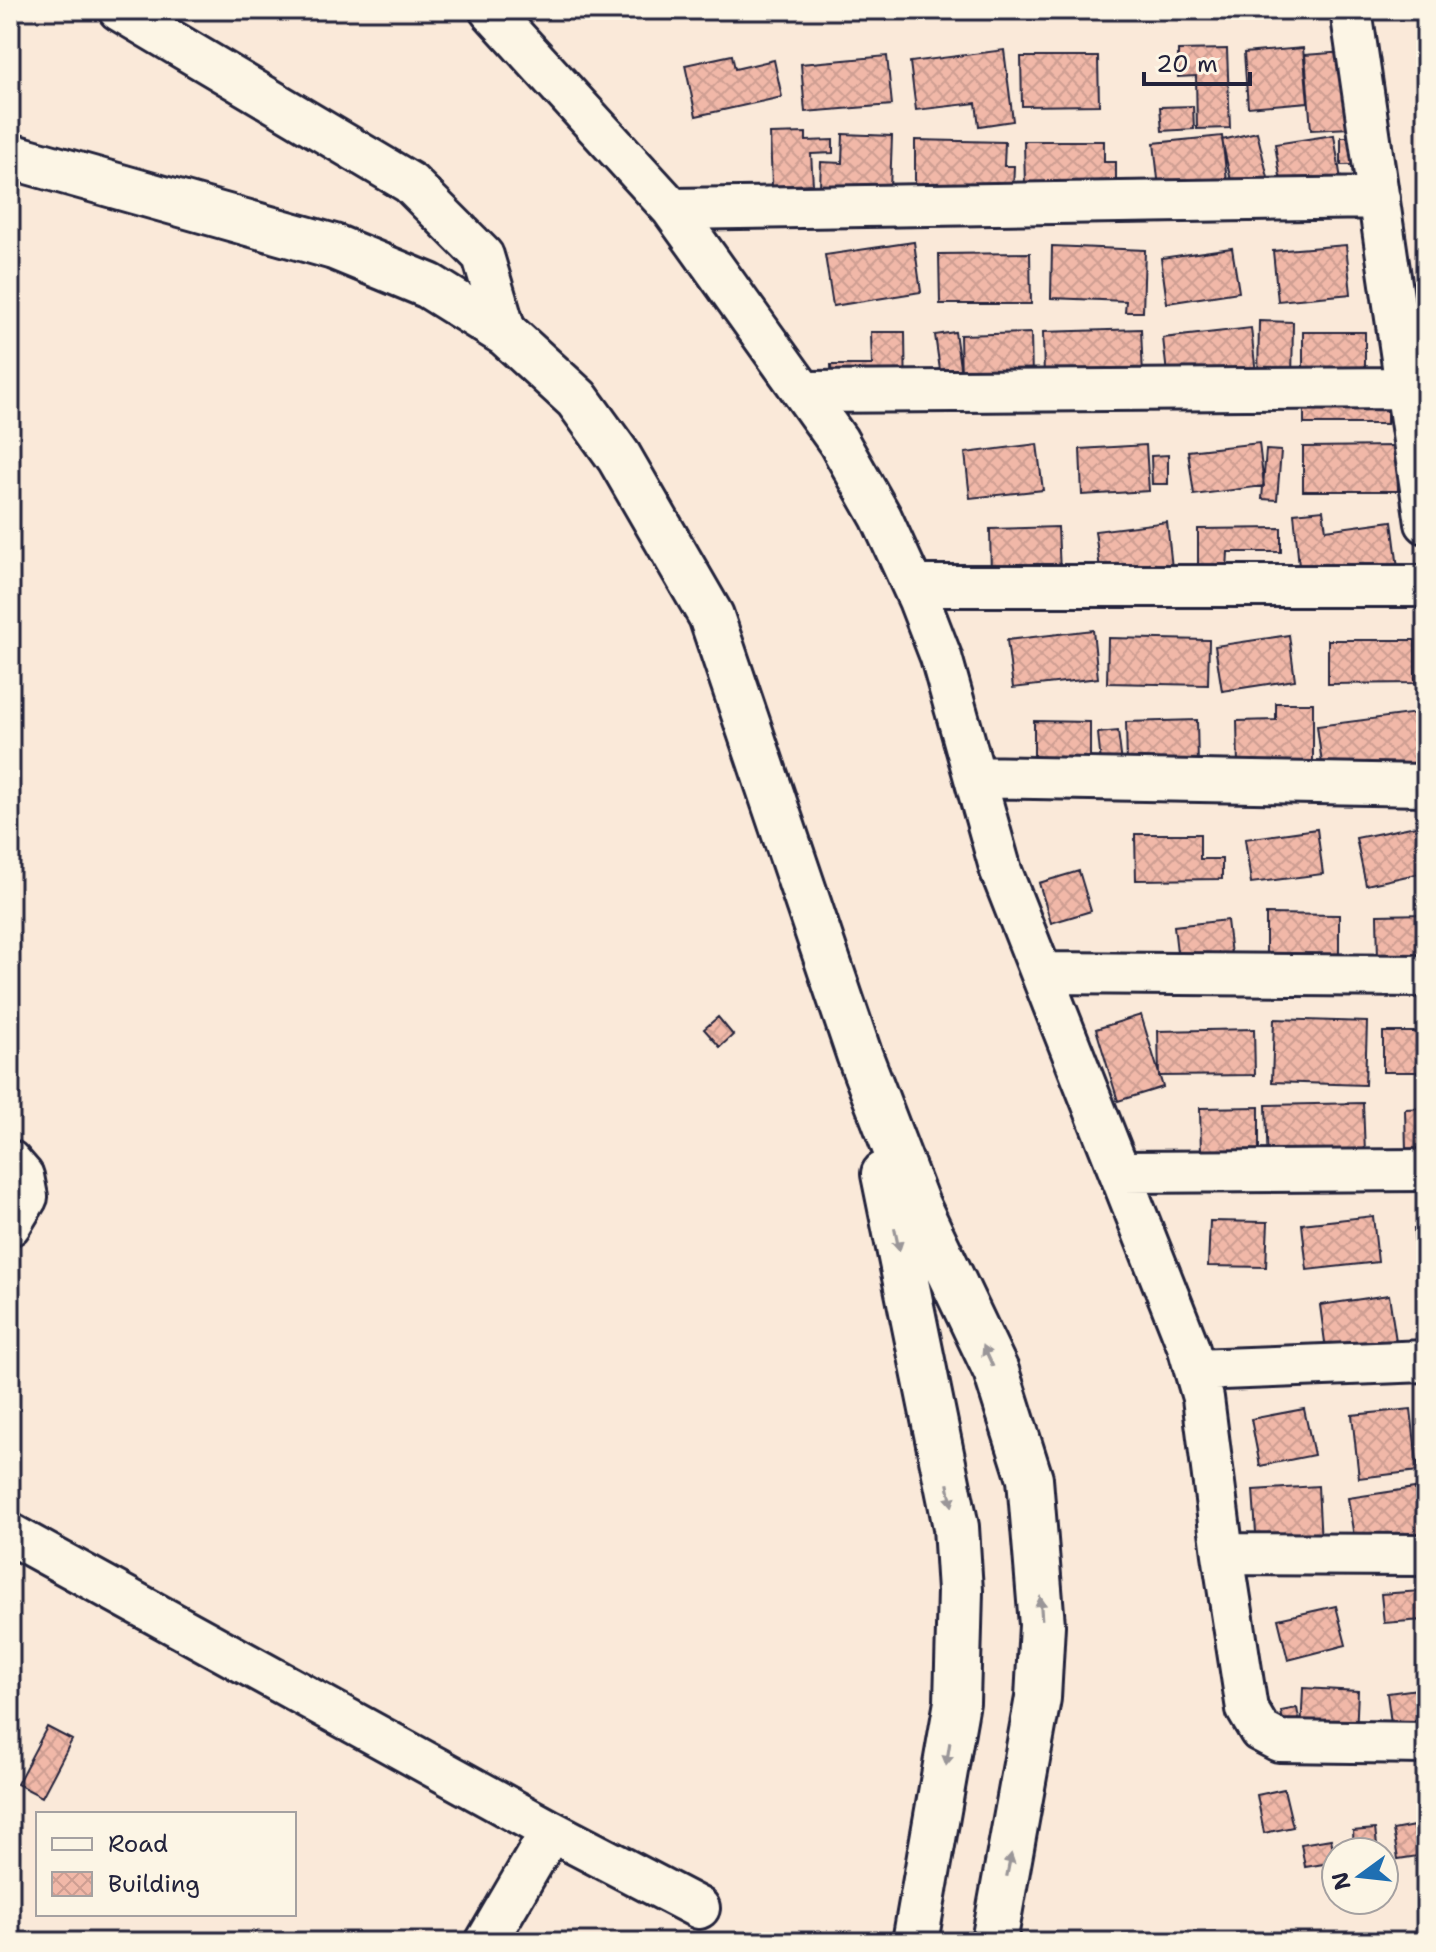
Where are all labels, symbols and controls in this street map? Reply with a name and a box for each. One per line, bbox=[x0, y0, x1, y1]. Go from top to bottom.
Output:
scale bar bbox=[1144, 36, 1250, 86]
text: 20 m bbox=[1156, 48, 1218, 80]
one-way arrow bbox=[892, 1228, 904, 1253]
one-way arrow bbox=[981, 1344, 995, 1367]
one-way arrow bbox=[944, 1483, 956, 1508]
one-way arrow bbox=[1034, 1595, 1047, 1620]
one-way arrow bbox=[942, 1741, 954, 1766]
legend bbox=[36, 1812, 296, 1916]
text: Road bbox=[108, 1828, 168, 1860]
north arrow bbox=[1320, 1836, 1400, 1916]
one-way arrow bbox=[1003, 1853, 1015, 1878]
text: Building bbox=[108, 1868, 200, 1900]
text: N bbox=[1325, 1869, 1357, 1893]

